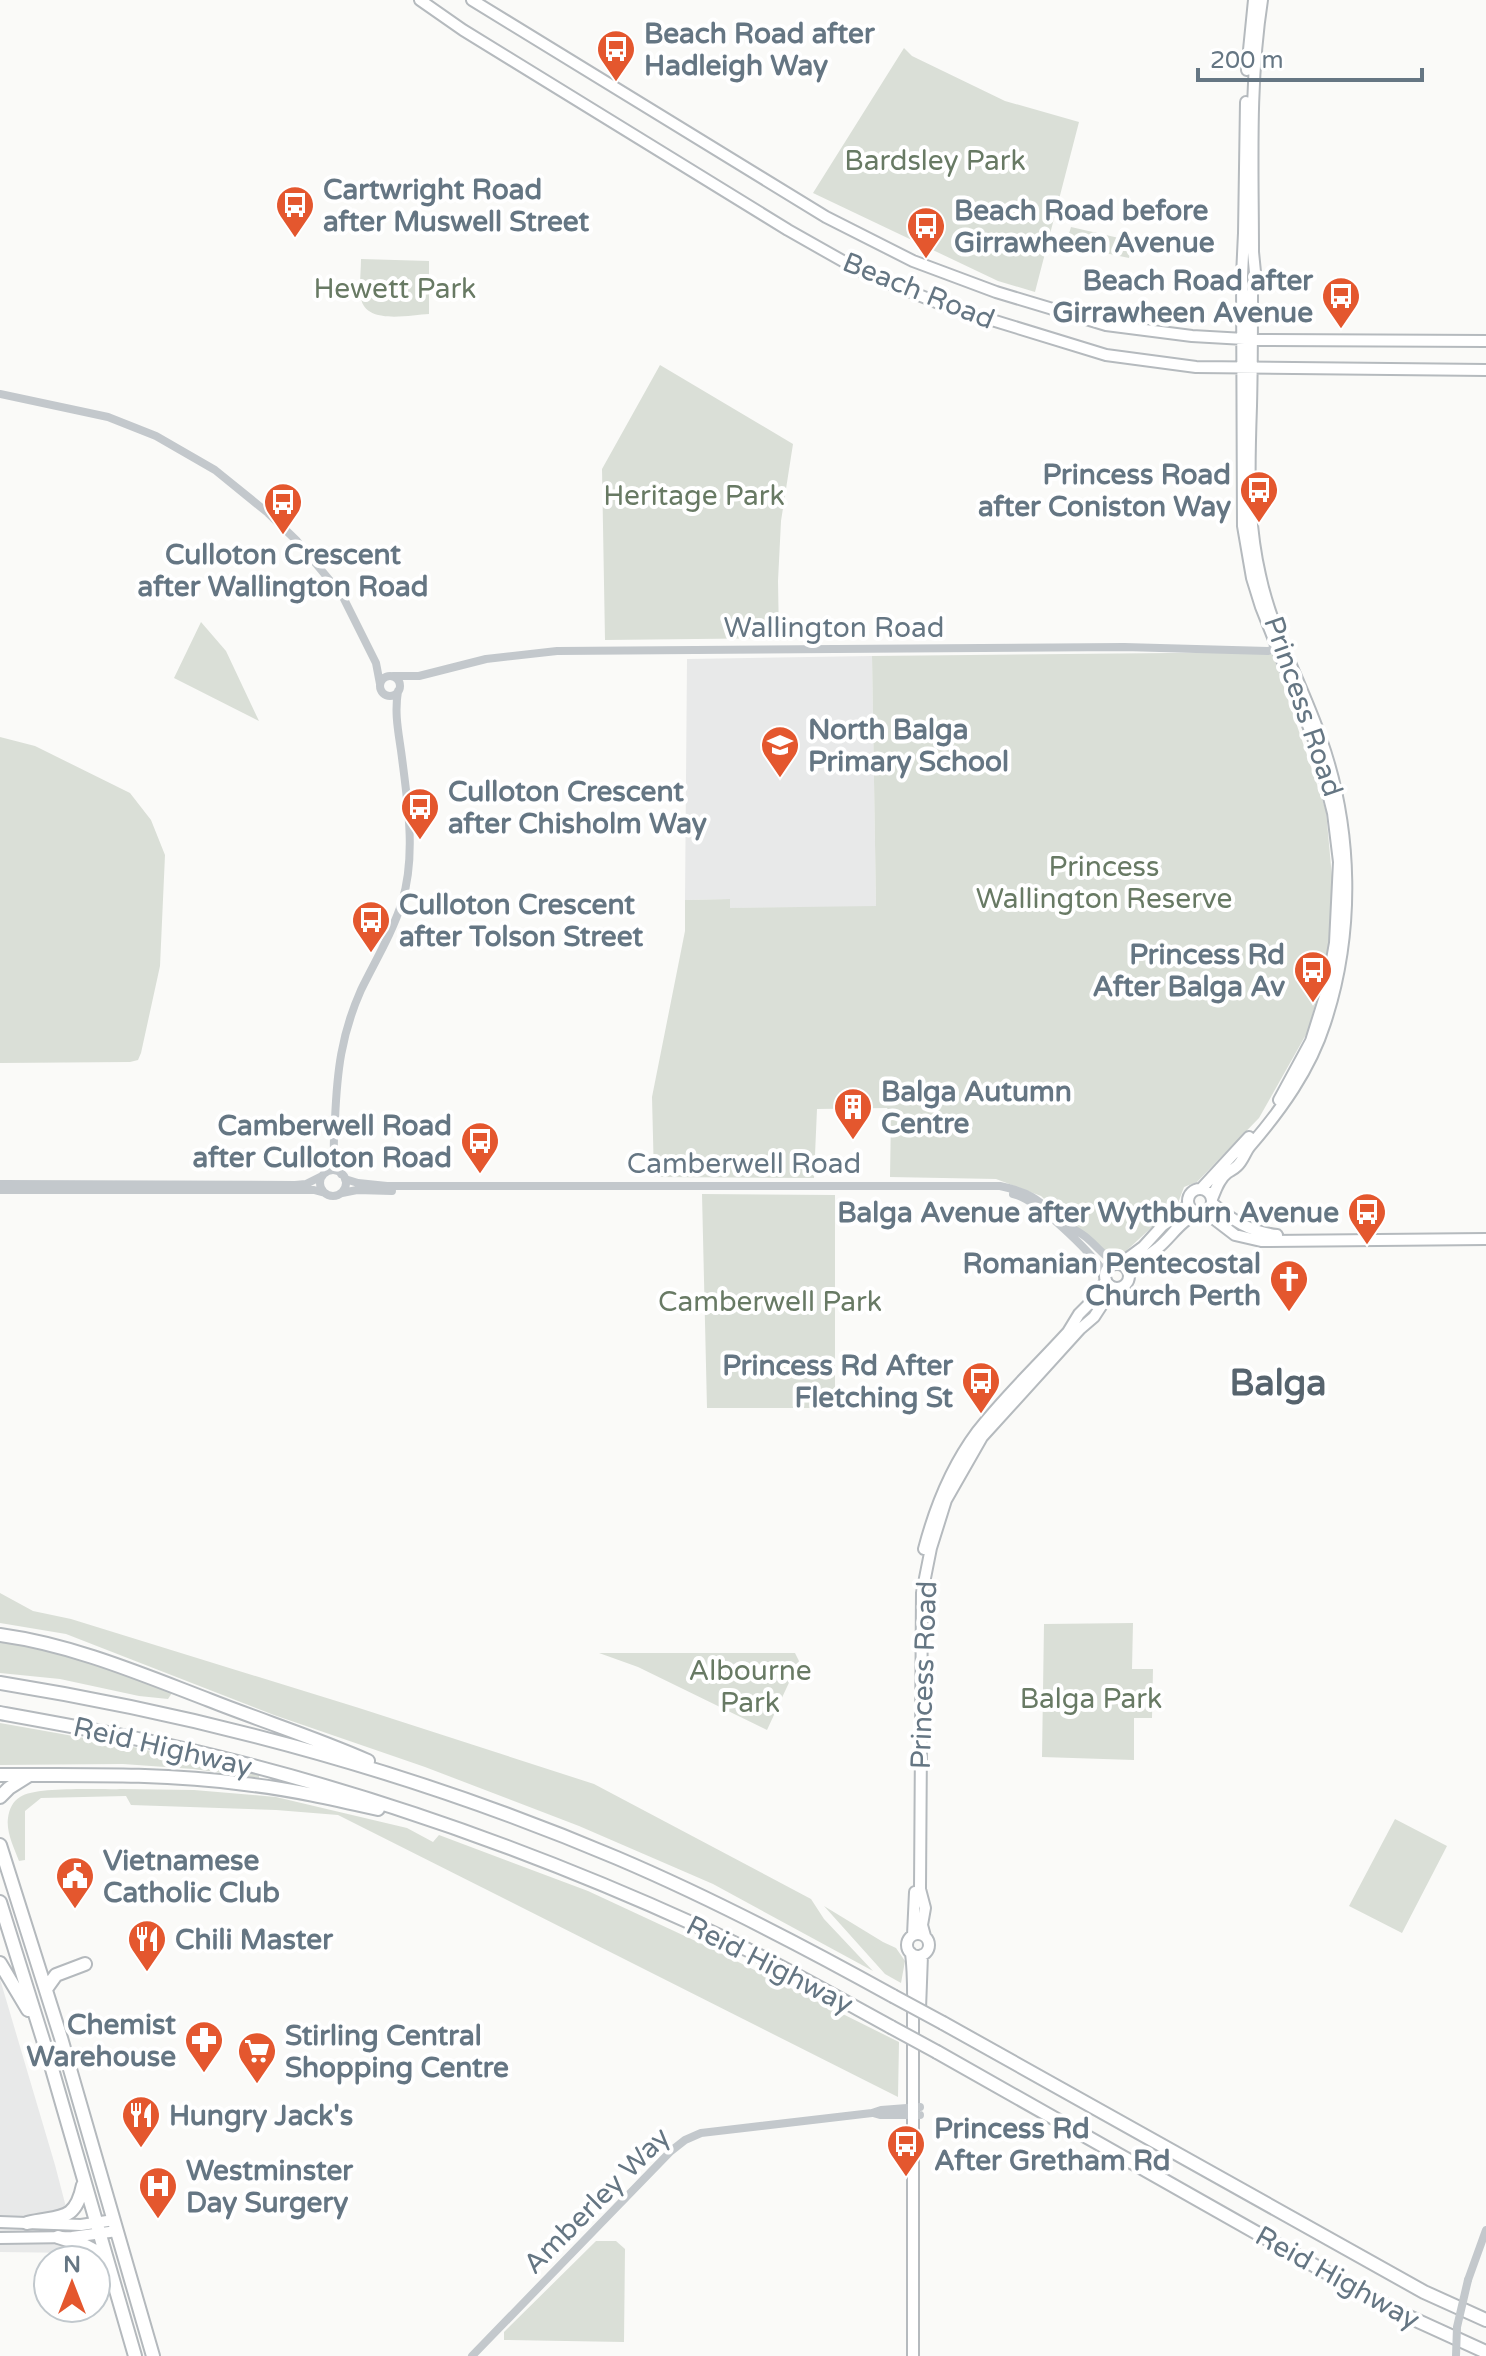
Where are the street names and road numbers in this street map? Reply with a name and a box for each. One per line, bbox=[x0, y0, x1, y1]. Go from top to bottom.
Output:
street label: Beach Road bbox=[838, 245, 999, 337]
street label: Wallington Road bbox=[724, 611, 944, 645]
street label: Princess Road bbox=[1256, 612, 1350, 801]
street label: Camberwell Road bbox=[627, 1147, 861, 1181]
street label: Princess Road bbox=[904, 1580, 944, 1770]
street label: Reid Highway bbox=[70, 1710, 256, 1784]
street label: Reid Highway bbox=[681, 1908, 859, 2021]
street label: Amberley Way bbox=[516, 2120, 677, 2281]
street label: Reid Highway bbox=[1249, 2219, 1426, 2337]

